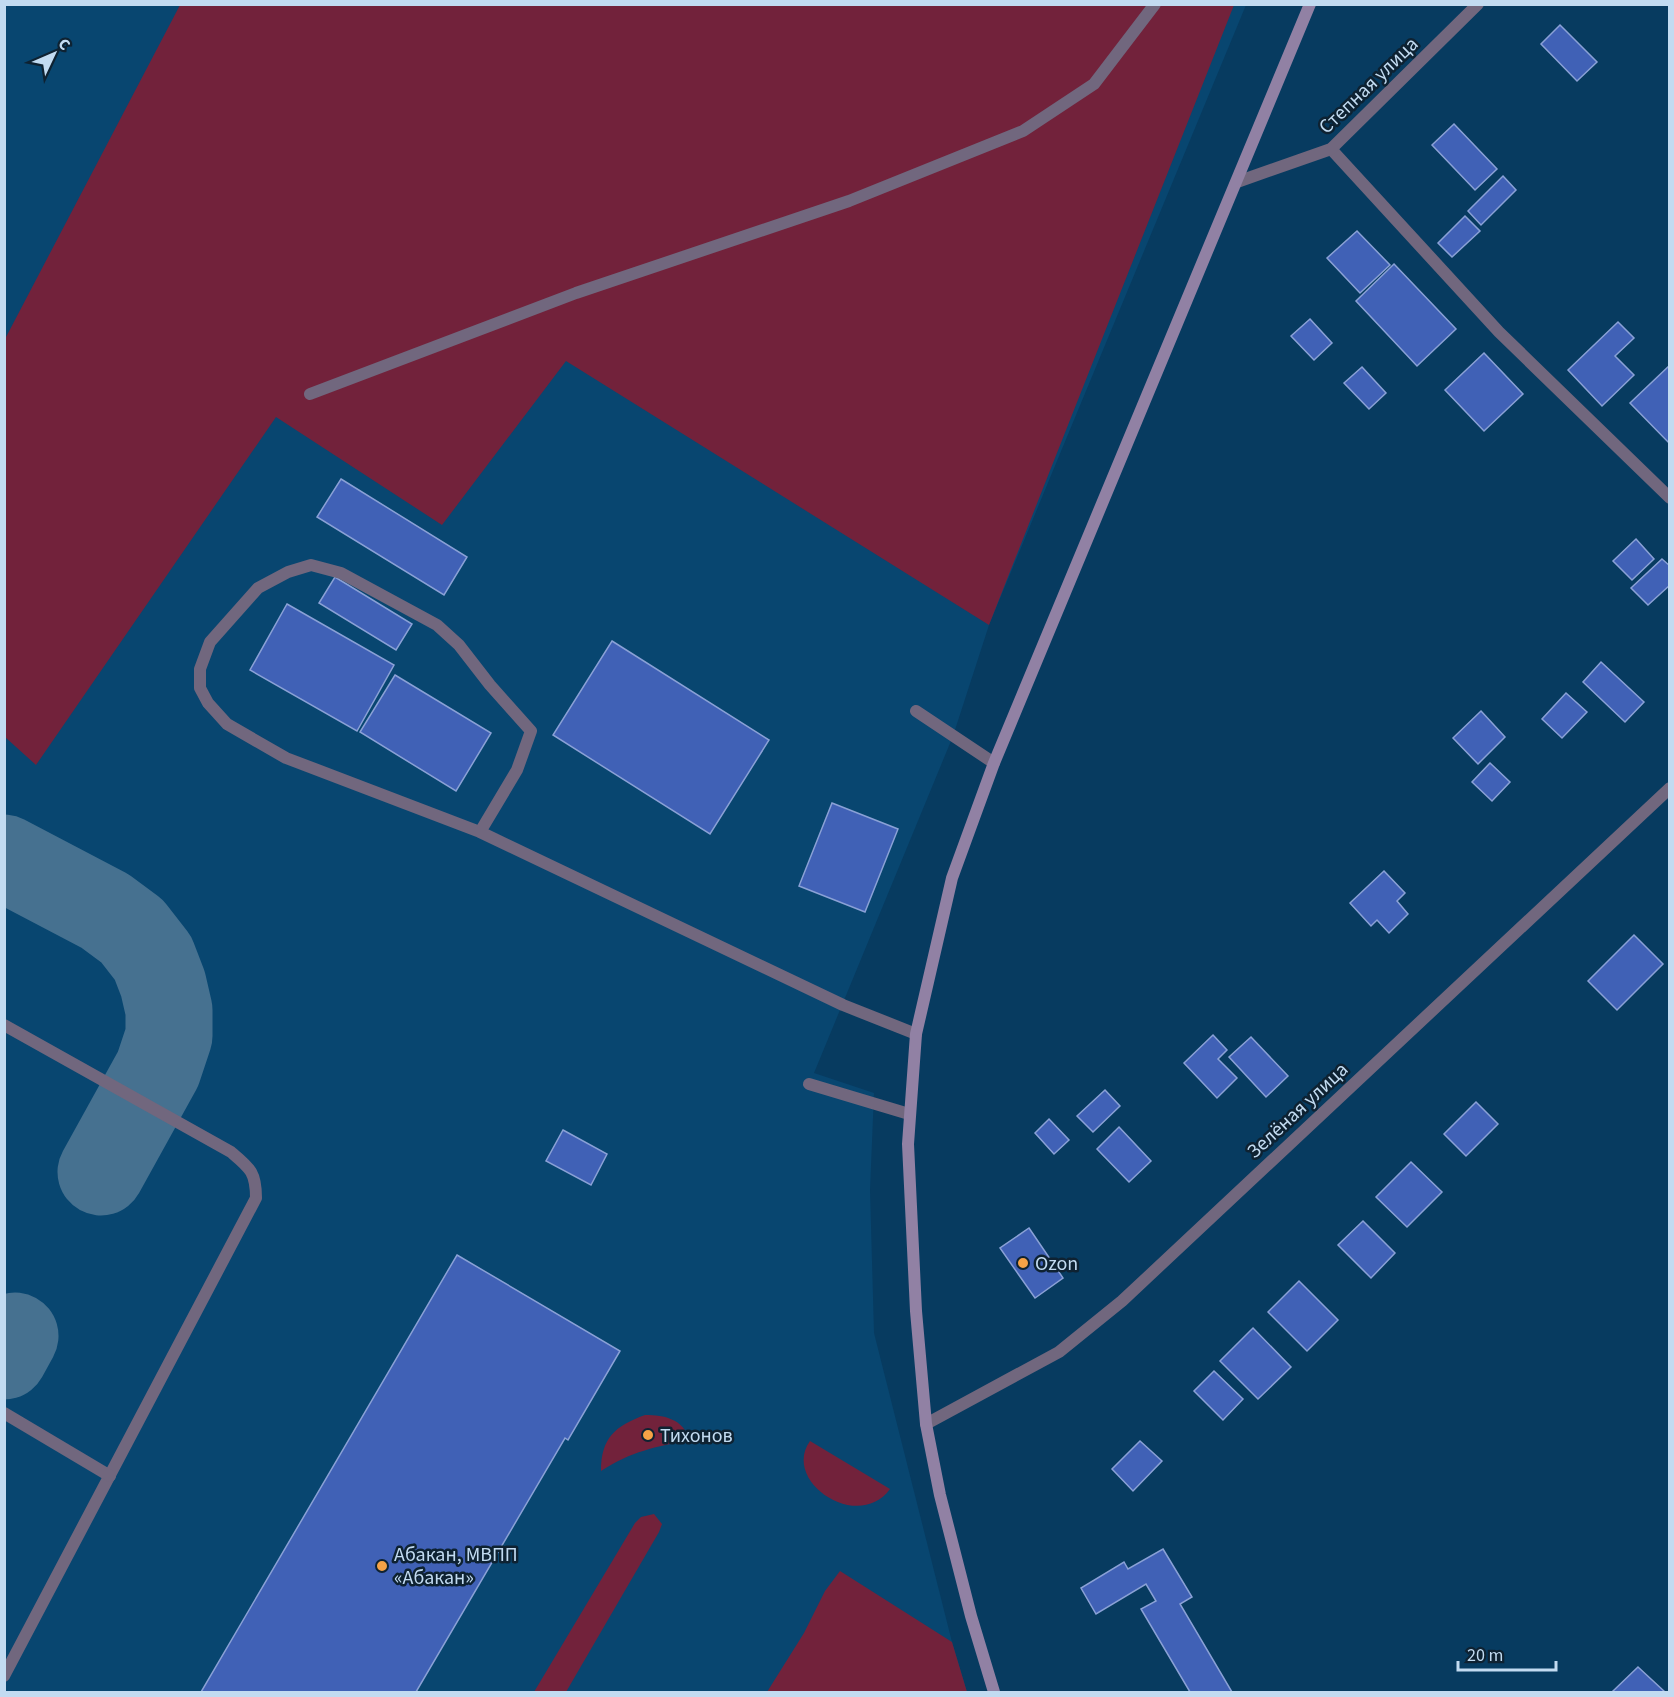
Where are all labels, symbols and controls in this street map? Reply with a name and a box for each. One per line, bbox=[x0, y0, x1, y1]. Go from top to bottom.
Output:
north arrow bbox=[24, 24, 84, 84]
street label: Степная улица bbox=[1313, 31, 1425, 141]
text: С bbox=[53, 33, 75, 55]
street label: Зелёная улица bbox=[1241, 1056, 1355, 1165]
place label: Ozon bbox=[1035, 1250, 1078, 1278]
marker: Ozon bbox=[1016, 1256, 1030, 1270]
place label: Тихонов bbox=[660, 1422, 733, 1450]
marker: Тихонов bbox=[641, 1428, 655, 1442]
place label: Абакан, МВПП «Абакан» bbox=[394, 1541, 518, 1592]
marker: Абакан, МВПП «Абакан» bbox=[375, 1559, 389, 1573]
scale bar bbox=[1458, 1634, 1556, 1672]
text: 20 m bbox=[1467, 1643, 1503, 1668]

